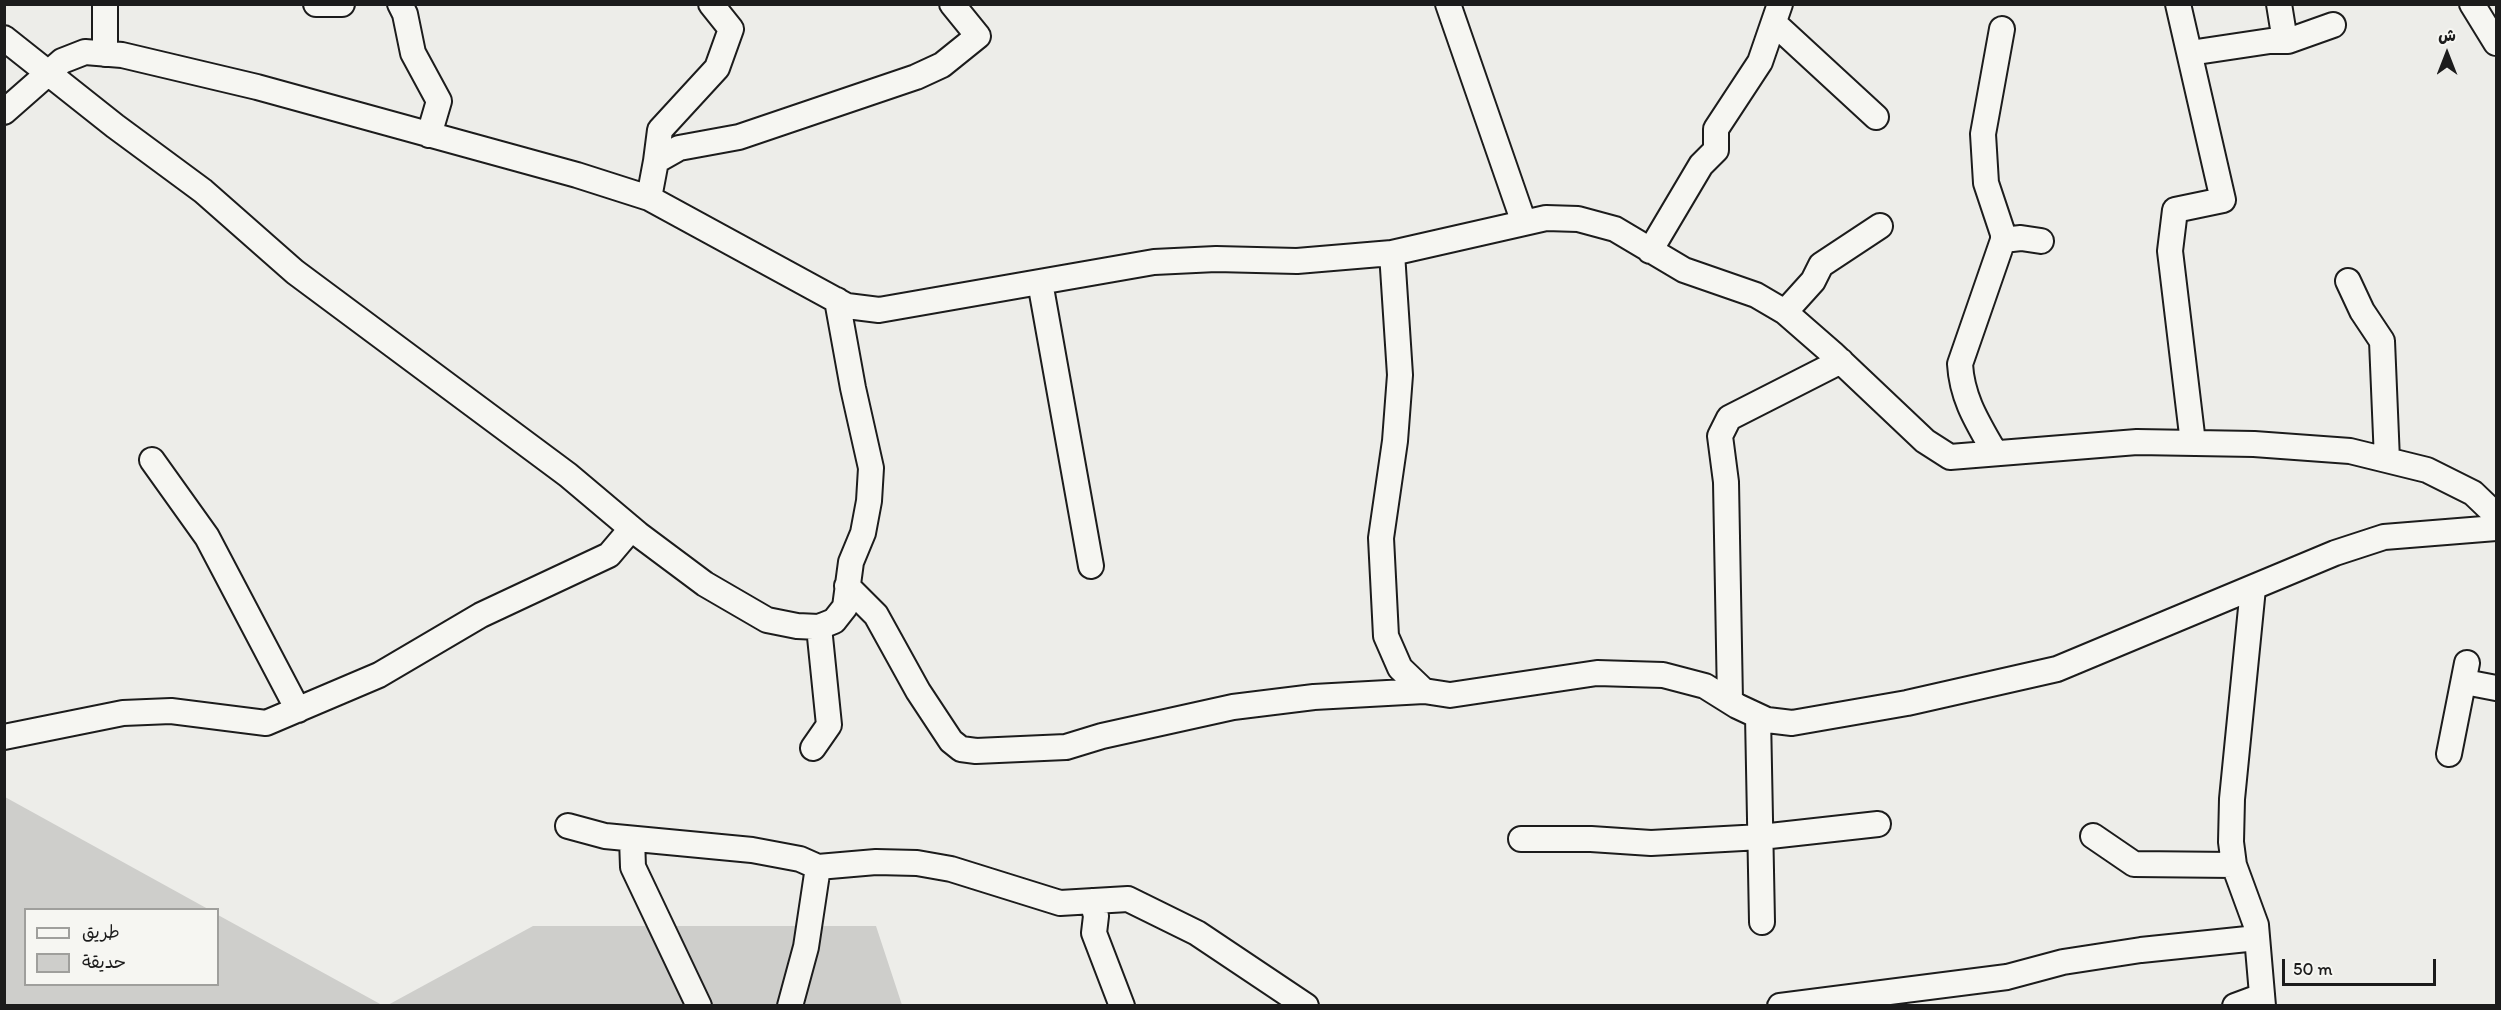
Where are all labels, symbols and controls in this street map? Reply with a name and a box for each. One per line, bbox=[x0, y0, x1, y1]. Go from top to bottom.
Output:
north arrow bbox=[2417, 24, 2477, 84]
text: ش bbox=[2438, 26, 2456, 45]
legend bbox=[24, 908, 219, 986]
text: طريق bbox=[82, 921, 120, 943]
scale bar bbox=[2285, 947, 2440, 985]
text: حديقة bbox=[82, 951, 126, 973]
text: 50 m bbox=[2293, 958, 2333, 980]

